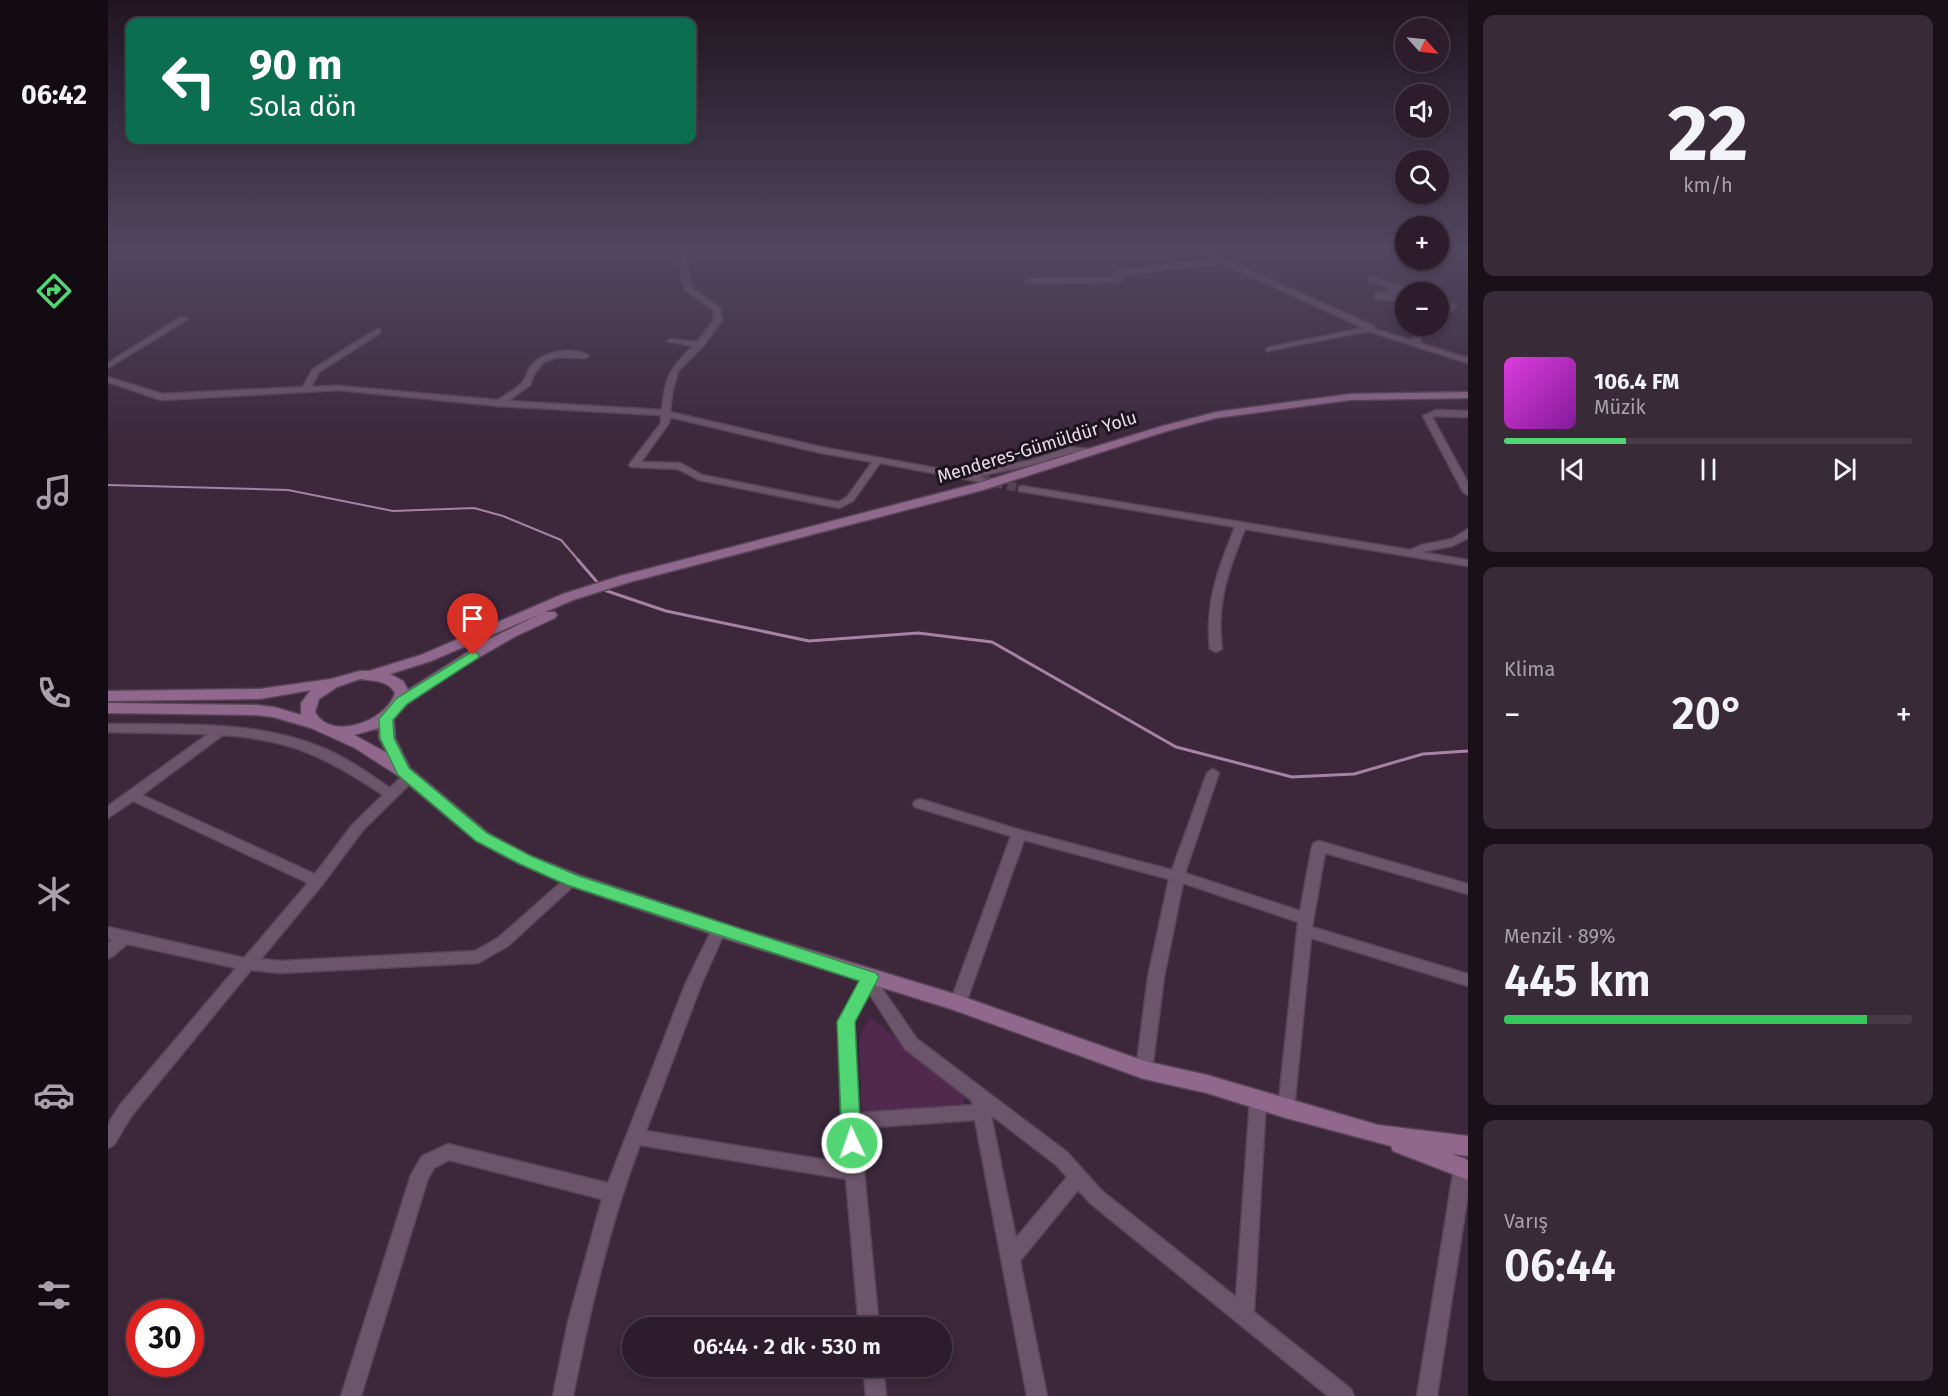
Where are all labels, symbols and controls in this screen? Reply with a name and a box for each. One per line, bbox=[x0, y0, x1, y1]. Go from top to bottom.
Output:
north arrow bbox=[1395, 18, 1449, 72]
map controls bbox=[1395, 18, 1449, 336]
text: 90 m bbox=[249, 40, 343, 90]
icon: left bbox=[150, 42, 228, 120]
text: 06:42 bbox=[21, 79, 87, 111]
button: sound bbox=[1395, 84, 1449, 138]
text: 22 bbox=[1668, 87, 1748, 181]
text: Sola dön bbox=[249, 91, 357, 123]
button: search bbox=[1395, 150, 1449, 204]
text: km/h bbox=[1683, 173, 1733, 197]
button: + bbox=[1395, 216, 1449, 270]
icon: directions bbox=[33, 270, 75, 312]
button: − bbox=[1395, 282, 1449, 336]
text: 106.4 FM bbox=[1594, 368, 1679, 395]
text: Müzik bbox=[1594, 395, 1646, 419]
street label: Menderes-Gümüldür Yolu bbox=[935, 406, 1139, 488]
icon: previous bbox=[1556, 453, 1589, 486]
icon: pause bbox=[1692, 453, 1725, 486]
icon: next bbox=[1828, 453, 1861, 486]
icon: music bbox=[33, 471, 75, 513]
pin bbox=[447, 593, 498, 655]
icon: arrive bbox=[456, 602, 489, 635]
text: Klima bbox=[1504, 657, 1555, 681]
icon: phone bbox=[33, 672, 75, 714]
text: 20° bbox=[1672, 687, 1744, 741]
text: − bbox=[1504, 695, 1521, 735]
text: + bbox=[1896, 695, 1912, 735]
icon: climate bbox=[33, 873, 75, 915]
text: Menzil · 89% bbox=[1504, 924, 1616, 948]
text: 445 km bbox=[1504, 954, 1651, 1008]
icon: car bbox=[33, 1074, 75, 1116]
position arrow bbox=[820, 1111, 884, 1175]
text: Varış bbox=[1504, 1209, 1548, 1233]
text: 06:44 bbox=[1504, 1239, 1616, 1293]
icon: filters bbox=[33, 1274, 75, 1316]
speed limit sign: 30 bbox=[126, 1299, 204, 1377]
text: 06:44 · 2 dk · 530 m bbox=[693, 1333, 881, 1360]

